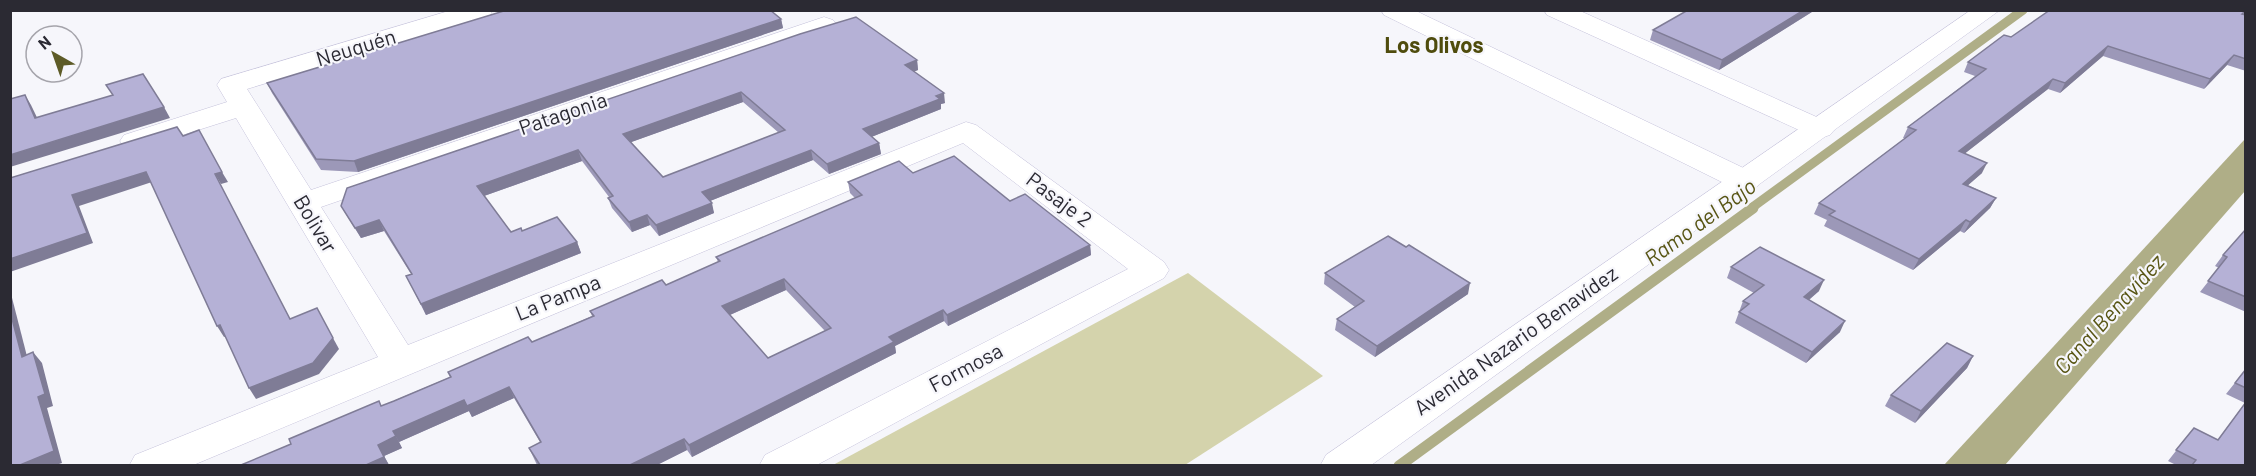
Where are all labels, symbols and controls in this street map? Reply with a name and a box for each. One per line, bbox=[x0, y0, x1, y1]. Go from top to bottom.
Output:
street label: Neuquén bbox=[313, 23, 398, 71]
north arrow bbox=[24, 24, 84, 84]
text: N bbox=[34, 31, 54, 53]
district label: Los Olivos bbox=[1385, 31, 1483, 57]
street label: Patagonia bbox=[515, 86, 610, 139]
street label: Pasaje 2 bbox=[1022, 166, 1098, 232]
water label: Ramo del Bajo bbox=[1638, 172, 1760, 270]
street label: Bolivar bbox=[289, 190, 343, 257]
water label: Canal Benavídez bbox=[2048, 248, 2169, 378]
street label: Avenida Nazario Benavídez bbox=[1409, 260, 1622, 420]
street label: La Pampa bbox=[511, 268, 604, 325]
street label: Formosa bbox=[924, 337, 1006, 396]

